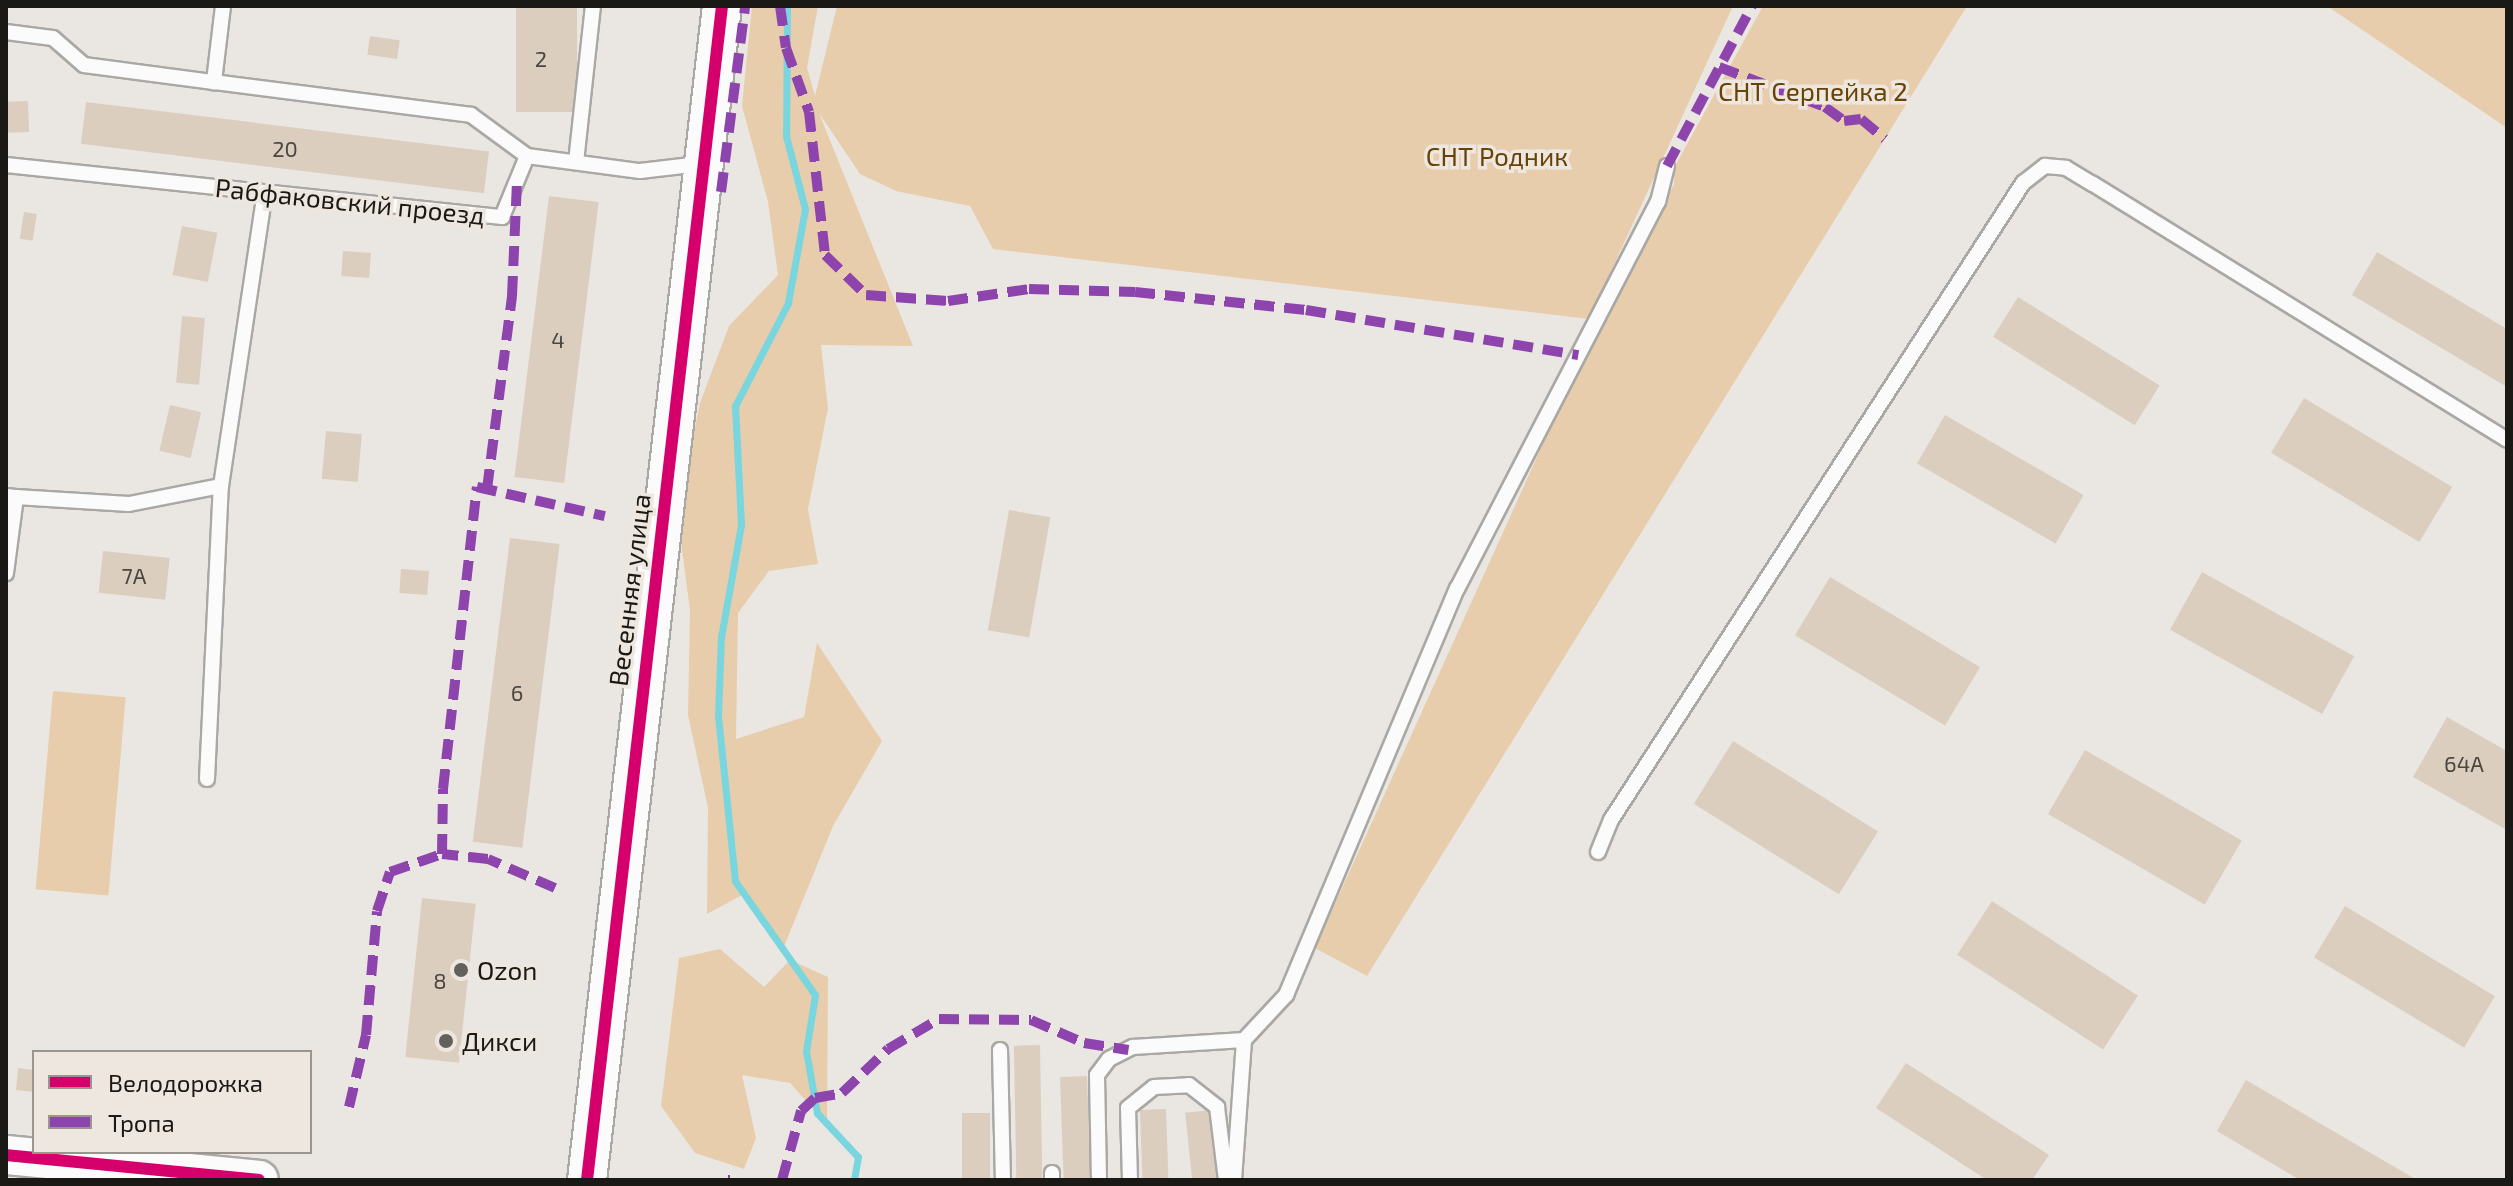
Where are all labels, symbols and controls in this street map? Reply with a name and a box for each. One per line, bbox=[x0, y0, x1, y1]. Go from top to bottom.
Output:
house number: 2 bbox=[535, 46, 547, 72]
park label: СНТ Серпейка 2 bbox=[1718, 75, 1908, 107]
house number: 20 bbox=[272, 136, 298, 162]
park label: СНТ Родник bbox=[1426, 140, 1568, 172]
street label: Рабфаковский проезд bbox=[214, 171, 486, 231]
house number: 4 bbox=[551, 327, 565, 353]
street label: Весенняя улица bbox=[602, 492, 656, 688]
house number: 7А bbox=[122, 563, 146, 589]
house number: 6 bbox=[511, 680, 523, 706]
house number: 64А bbox=[2444, 751, 2484, 777]
place label: Ozon bbox=[477, 954, 537, 986]
marker: Ozon bbox=[452, 961, 470, 979]
house number: 8 bbox=[433, 968, 447, 994]
place label: Дикси bbox=[462, 1025, 537, 1057]
marker: Дикси bbox=[437, 1032, 455, 1050]
legend bbox=[32, 1050, 312, 1154]
text: Велодорожка bbox=[108, 1068, 263, 1097]
text: Тропа bbox=[108, 1108, 175, 1137]

